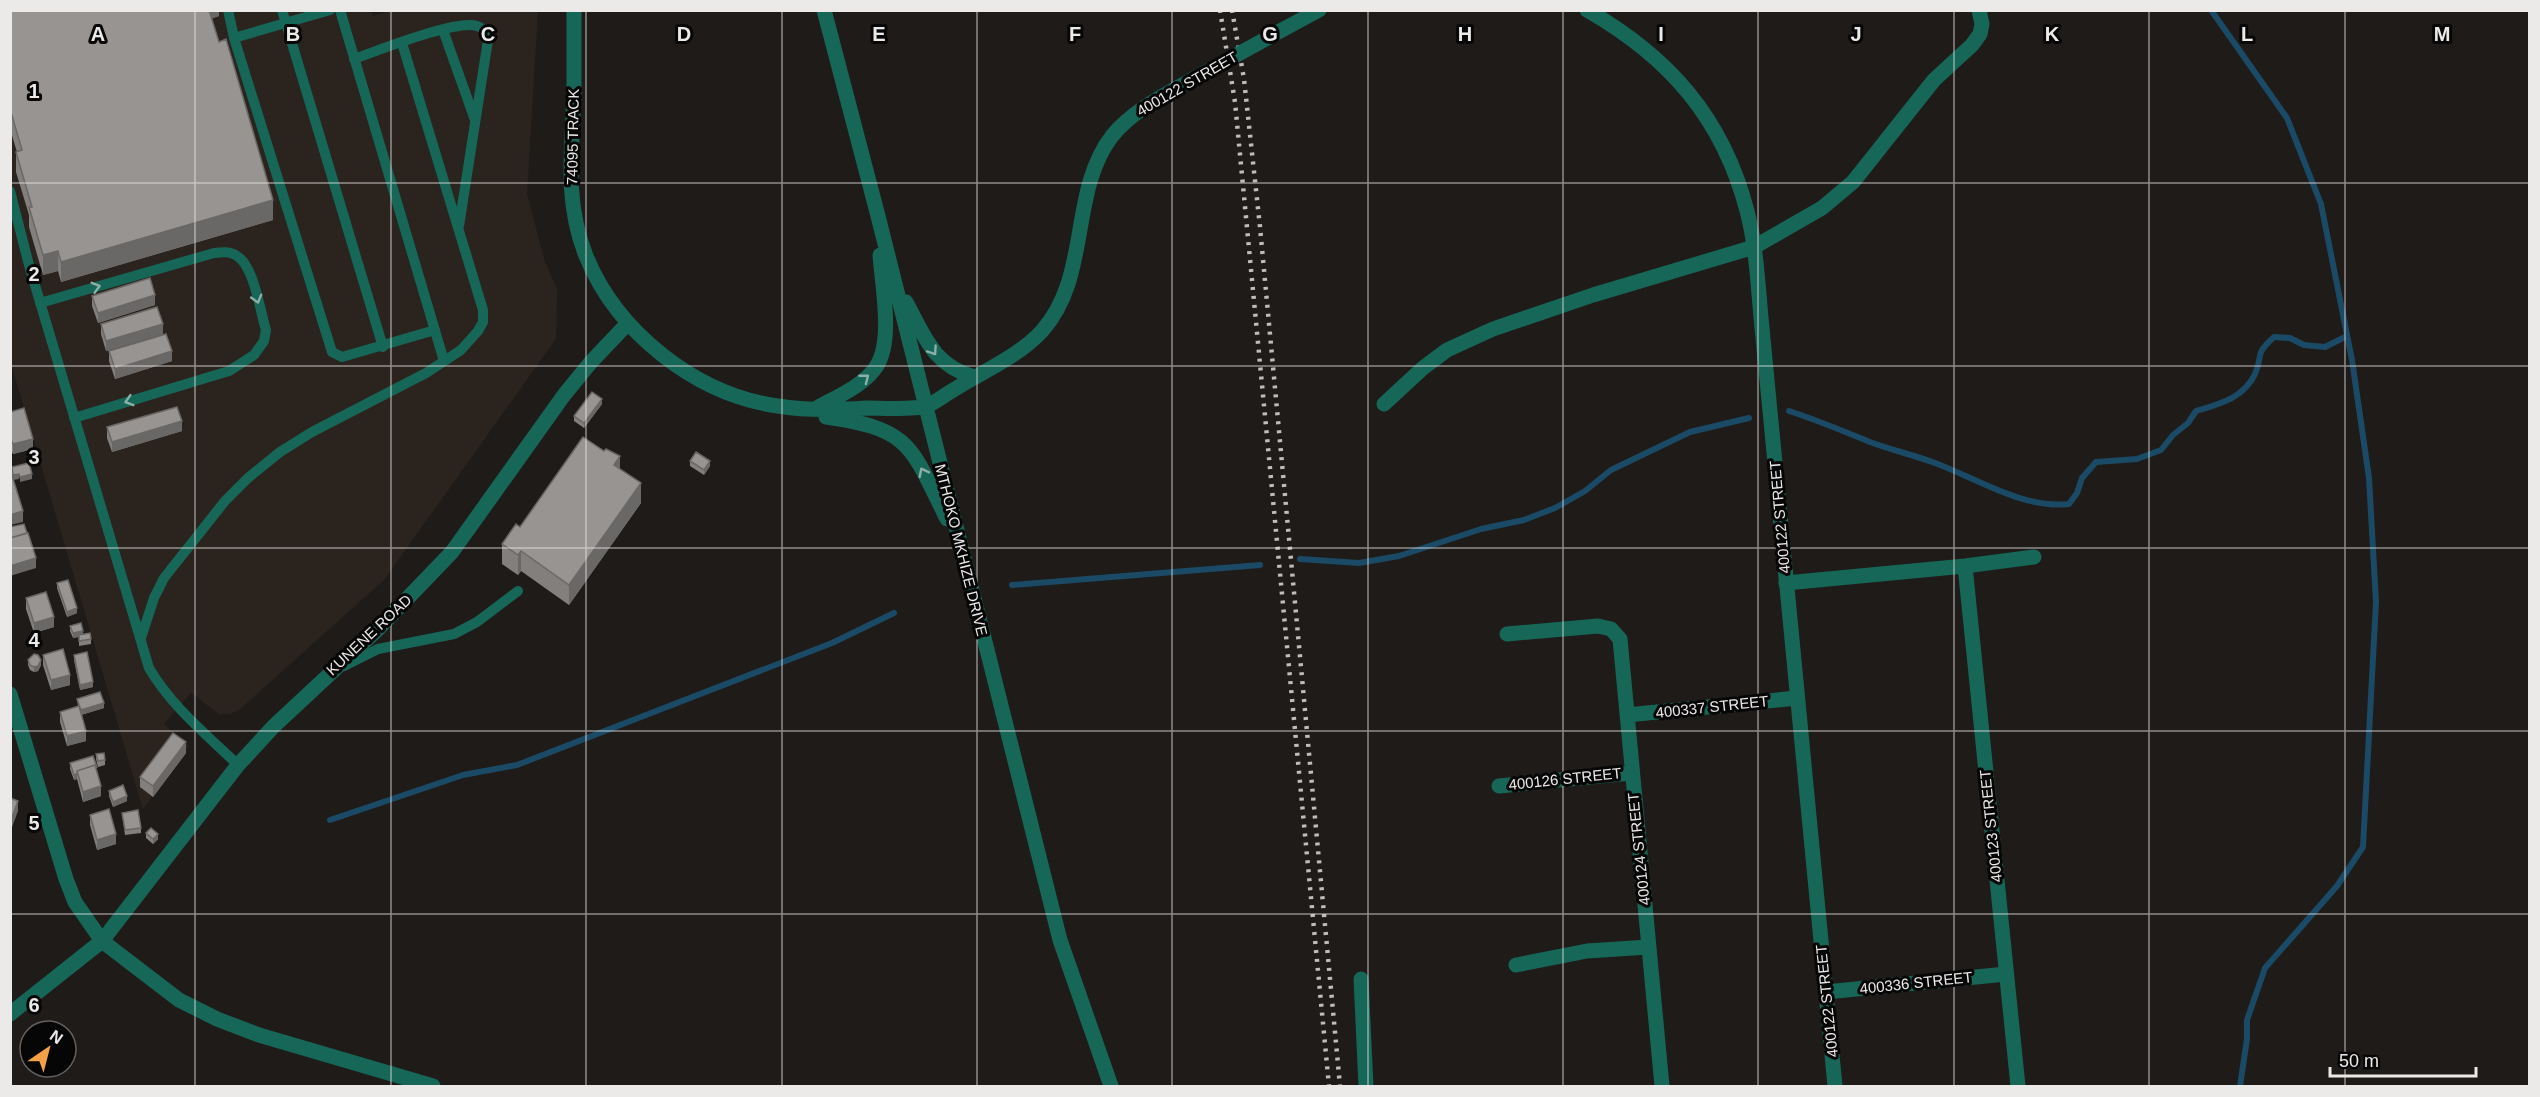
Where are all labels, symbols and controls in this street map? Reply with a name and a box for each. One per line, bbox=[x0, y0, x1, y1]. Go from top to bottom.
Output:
text: A bbox=[91, 23, 105, 45]
text: B bbox=[286, 23, 300, 45]
text: C bbox=[481, 23, 495, 45]
text: D bbox=[677, 23, 691, 45]
text: E bbox=[872, 23, 886, 45]
text: F bbox=[1069, 23, 1081, 45]
text: G bbox=[1262, 23, 1278, 45]
text: H bbox=[1458, 23, 1472, 45]
text: I bbox=[1658, 23, 1664, 45]
text: J bbox=[1850, 23, 1862, 45]
text: K bbox=[2045, 23, 2060, 45]
text: L bbox=[2241, 23, 2253, 45]
text: M bbox=[2434, 23, 2450, 45]
street label: 400122 STREET bbox=[1133, 48, 1240, 119]
text: 1 bbox=[28, 80, 40, 102]
street label: 74095 TRACK bbox=[563, 89, 582, 185]
text: 2 bbox=[28, 263, 40, 285]
one-way arrow bbox=[91, 282, 101, 294]
one-way arrow bbox=[250, 293, 262, 304]
one-way arrow bbox=[926, 344, 937, 355]
one-way arrow bbox=[858, 374, 869, 385]
one-way arrow bbox=[124, 394, 135, 407]
text: 3 bbox=[28, 446, 40, 468]
street label: 400122 STREET bbox=[1766, 460, 1793, 574]
street label: MTHOKO MKHIZE DRIVE bbox=[932, 462, 991, 638]
one-way arrow bbox=[919, 468, 930, 478]
street label: KUNENE ROAD bbox=[323, 591, 415, 678]
text: 4 bbox=[28, 629, 40, 651]
street label: 400337 STREET bbox=[1655, 692, 1769, 721]
street label: 400126 STREET bbox=[1508, 764, 1622, 793]
street label: 400123 STREET bbox=[1976, 769, 2005, 883]
street label: 400124 STREET bbox=[1624, 792, 1653, 906]
text: 5 bbox=[28, 812, 40, 834]
street label: 400122 STREET bbox=[1812, 944, 1841, 1058]
street label: 400336 STREET bbox=[1859, 968, 1973, 997]
text: 6 bbox=[28, 994, 40, 1016]
north arrow bbox=[18, 1019, 78, 1079]
text: N bbox=[47, 1027, 66, 1047]
scale bar bbox=[2330, 1040, 2476, 1078]
text: 50 m bbox=[2339, 1051, 2379, 1071]

